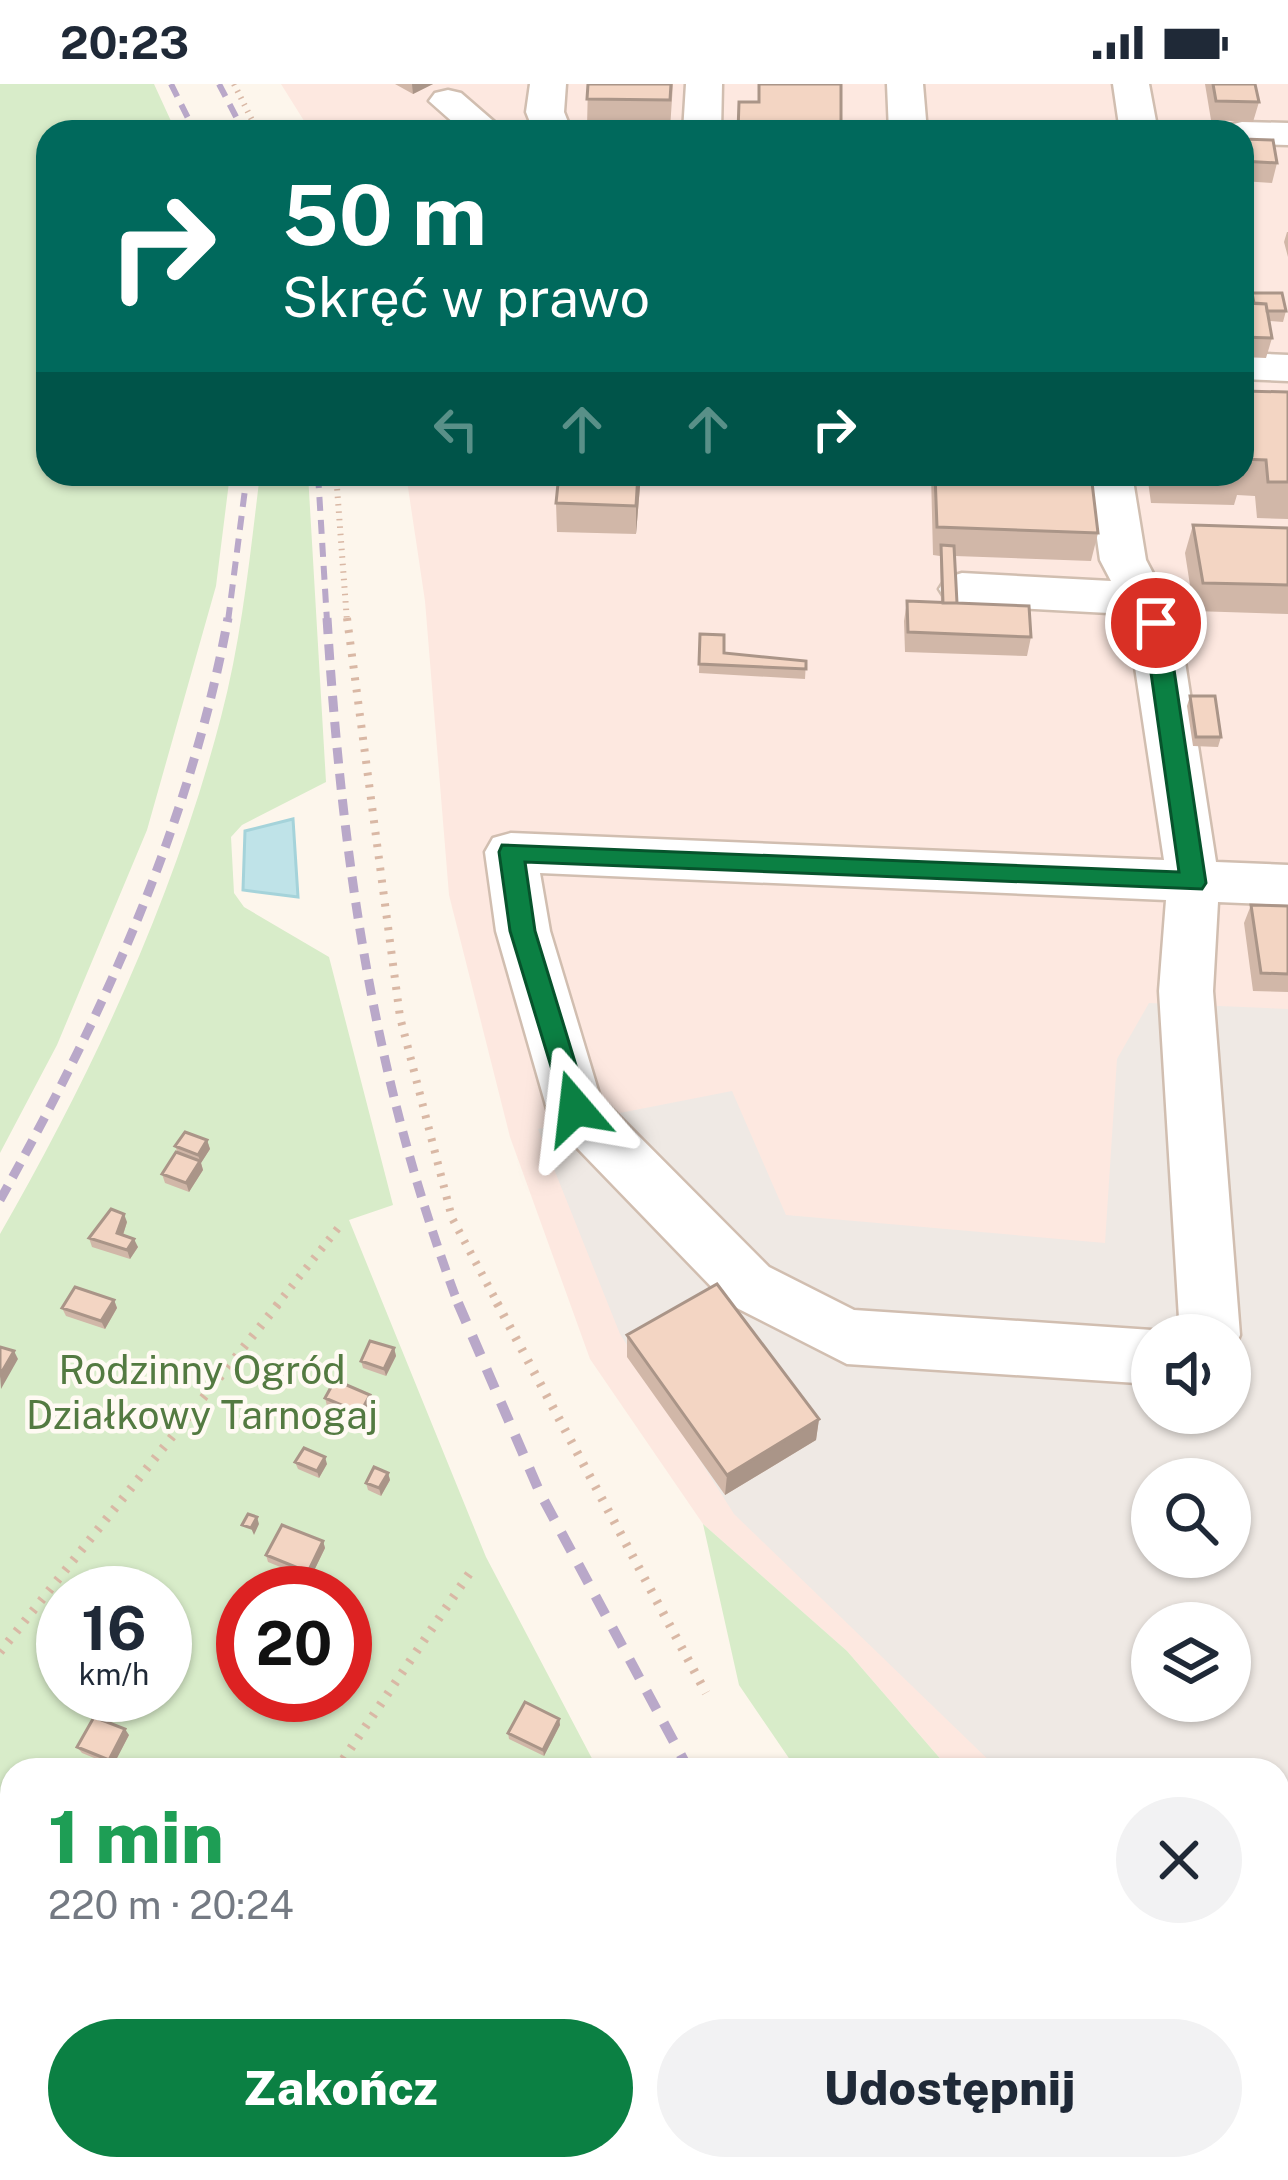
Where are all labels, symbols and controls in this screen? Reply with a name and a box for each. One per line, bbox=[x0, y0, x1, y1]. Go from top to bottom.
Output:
text: 20:23 bbox=[60, 16, 189, 69]
text: 50 m bbox=[282, 165, 487, 264]
icon: right bbox=[84, 168, 240, 324]
text: Skręć w prawo bbox=[282, 266, 650, 329]
icon: left bbox=[423, 396, 489, 462]
icon: ahead bbox=[549, 396, 615, 462]
icon: ahead bbox=[675, 396, 741, 462]
icon: right bbox=[801, 396, 867, 462]
pin bbox=[1105, 572, 1207, 674]
icon: arrive bbox=[1123, 590, 1189, 656]
position arrow bbox=[512, 1045, 638, 1171]
map controls bbox=[1131, 1314, 1251, 1722]
button: sound bbox=[1131, 1314, 1251, 1434]
park label: Rodzinny Ogród Działkowy Tarnogaj bbox=[26, 1347, 378, 1438]
button: search bbox=[1131, 1458, 1251, 1578]
speed limit sign: 20 bbox=[216, 1566, 372, 1722]
text: 16 bbox=[81, 1593, 147, 1664]
button: layers bbox=[1131, 1602, 1251, 1722]
text: km/h bbox=[79, 1656, 149, 1692]
text: 1 min bbox=[48, 1795, 224, 1879]
button: close bbox=[1116, 1797, 1242, 1923]
text: 220 m · 20:24 bbox=[48, 1882, 294, 1928]
button: Zakończ bbox=[48, 2019, 633, 2157]
button: Udostępnij bbox=[657, 2019, 1242, 2157]

